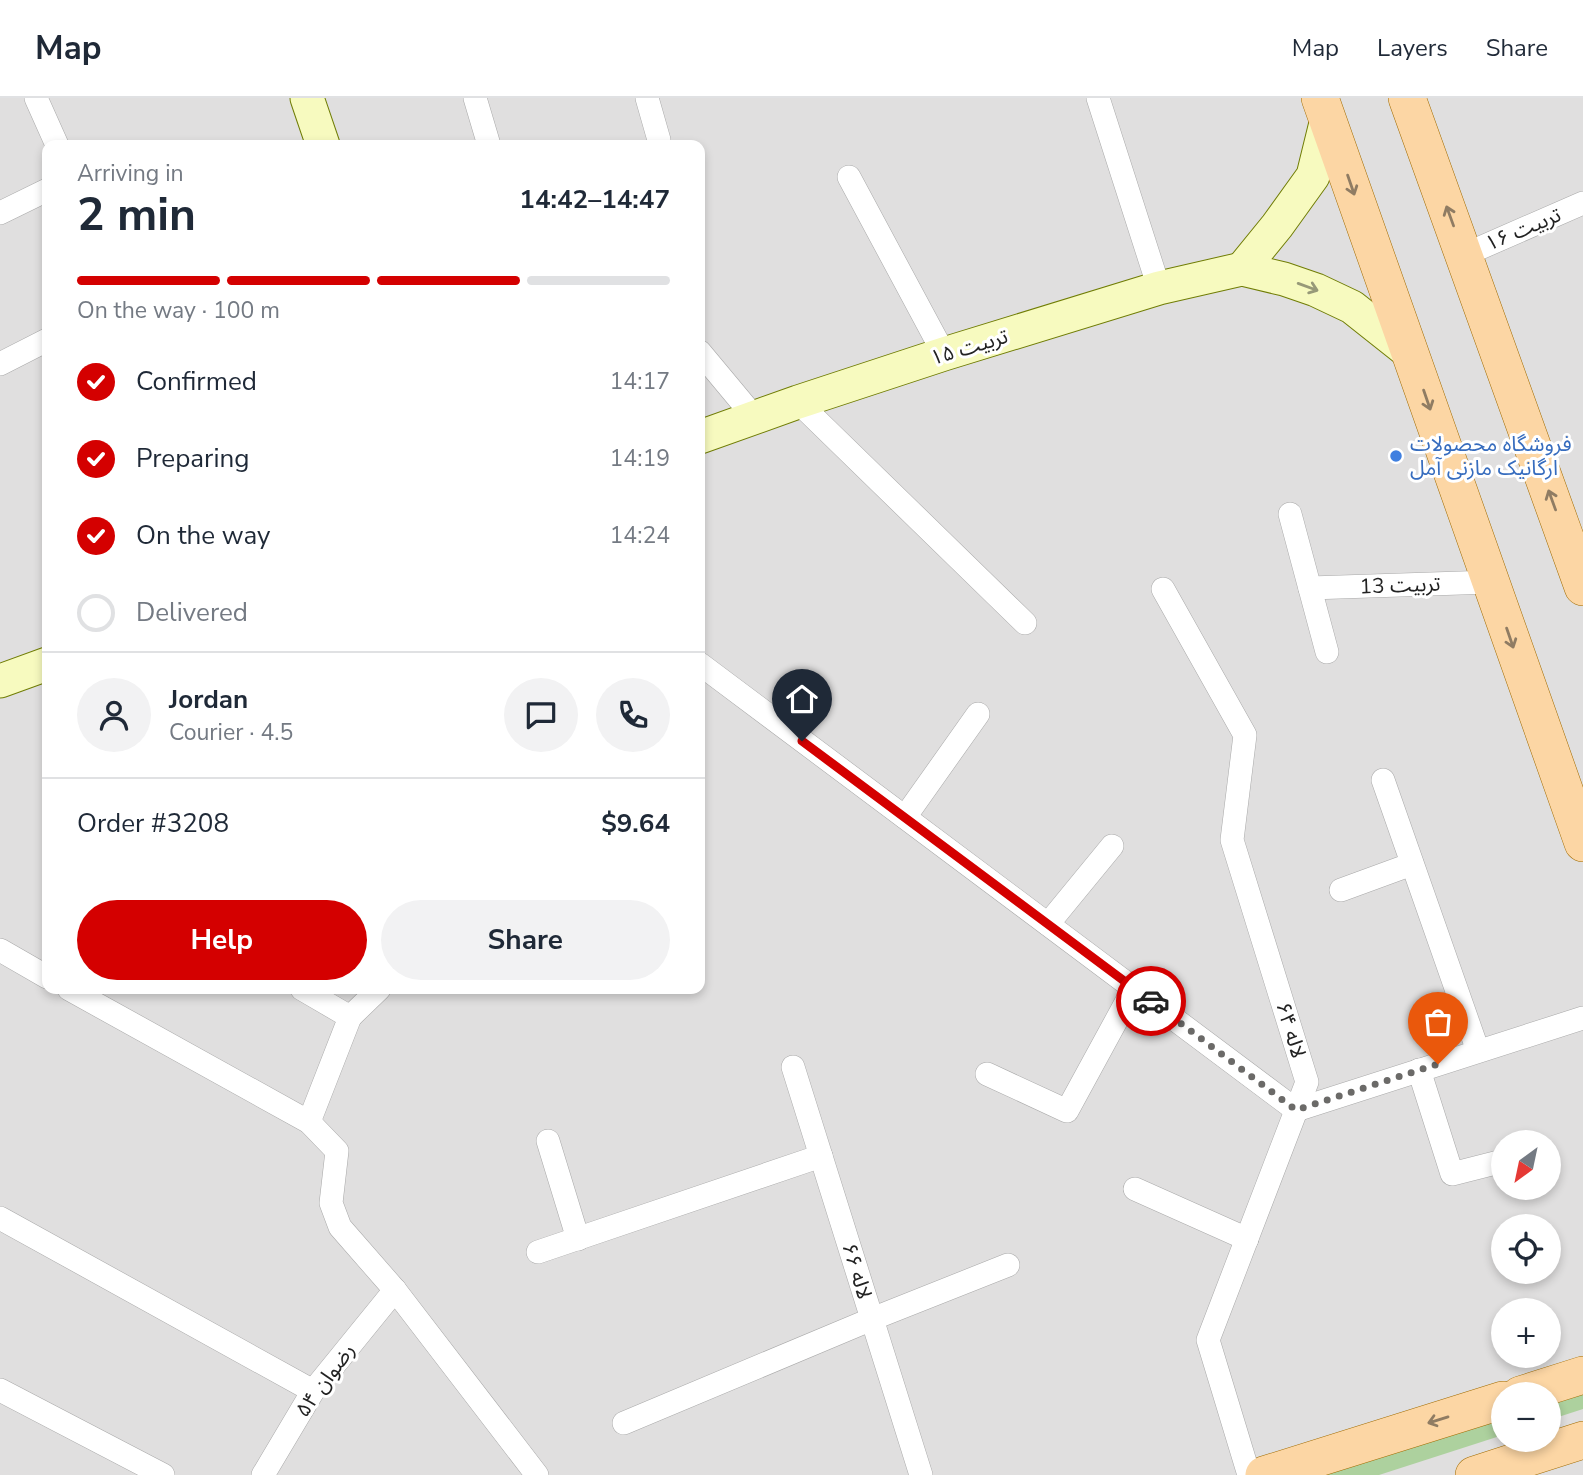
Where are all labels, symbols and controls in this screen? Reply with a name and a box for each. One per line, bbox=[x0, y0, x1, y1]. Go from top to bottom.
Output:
text: Map bbox=[35, 26, 102, 71]
text: Map bbox=[1292, 32, 1339, 64]
text: Layers bbox=[1377, 32, 1448, 64]
text: Share bbox=[1486, 32, 1548, 64]
text: Arriving in bbox=[77, 158, 184, 189]
one-way arrow bbox=[1346, 174, 1358, 196]
text: 14:42–14:47 bbox=[519, 182, 670, 217]
text: 2 min bbox=[77, 183, 196, 246]
street label: تربیت ۱۶ bbox=[1481, 201, 1565, 257]
one-way arrow bbox=[1442, 206, 1455, 228]
one-way arrow bbox=[1296, 282, 1318, 294]
text: On the way · 100 m bbox=[77, 295, 280, 326]
street label: تربیت ۱۵ bbox=[927, 322, 1011, 372]
icon: check bbox=[77, 363, 115, 401]
text: Confirmed bbox=[136, 364, 257, 399]
text: 14:17 bbox=[610, 366, 670, 397]
one-way arrow bbox=[1422, 388, 1434, 410]
place label: فروشگاه محصولات ارگانیک مازنی آمل bbox=[1410, 430, 1572, 482]
icon: check bbox=[77, 440, 115, 478]
text: Preparing bbox=[136, 441, 249, 476]
text: 14:19 bbox=[610, 443, 670, 474]
marker: فروشگاه محصولات ارگانیک مازنی آمل bbox=[1388, 448, 1404, 464]
one-way arrow bbox=[1544, 489, 1557, 511]
icon: check bbox=[77, 517, 115, 555]
text: On the way bbox=[136, 518, 270, 553]
text: 14:24 bbox=[610, 520, 670, 551]
street label: تربیت 13 bbox=[1359, 570, 1441, 600]
text: Delivered bbox=[136, 595, 248, 630]
one-way arrow bbox=[1505, 626, 1518, 648]
pin bbox=[772, 669, 832, 741]
button: person bbox=[77, 678, 151, 752]
button: chat bbox=[504, 678, 578, 752]
button: phone bbox=[596, 678, 670, 752]
icon: home bbox=[783, 680, 821, 718]
text: Jordan bbox=[169, 682, 248, 717]
text: Courier · 4.5 bbox=[169, 717, 293, 748]
text: Order #3208 bbox=[77, 806, 229, 841]
text: $9.64 bbox=[601, 806, 670, 841]
button: Help bbox=[77, 900, 367, 980]
button: Share bbox=[381, 900, 670, 980]
courier bbox=[1116, 966, 1186, 1036]
icon: car bbox=[1132, 982, 1170, 1020]
pin bbox=[1408, 992, 1468, 1064]
street label: لاله ۶۴ bbox=[1269, 998, 1313, 1062]
icon: bag bbox=[1419, 1003, 1457, 1041]
north arrow bbox=[1491, 1130, 1561, 1200]
map controls bbox=[1491, 1130, 1561, 1452]
button: locate bbox=[1491, 1214, 1561, 1284]
street label: لاله ۶۶ bbox=[835, 1239, 879, 1303]
button: + bbox=[1491, 1298, 1561, 1368]
street label: رضوان ۵۴ bbox=[289, 1337, 361, 1423]
button: − bbox=[1491, 1382, 1561, 1452]
one-way arrow bbox=[1427, 1415, 1449, 1428]

